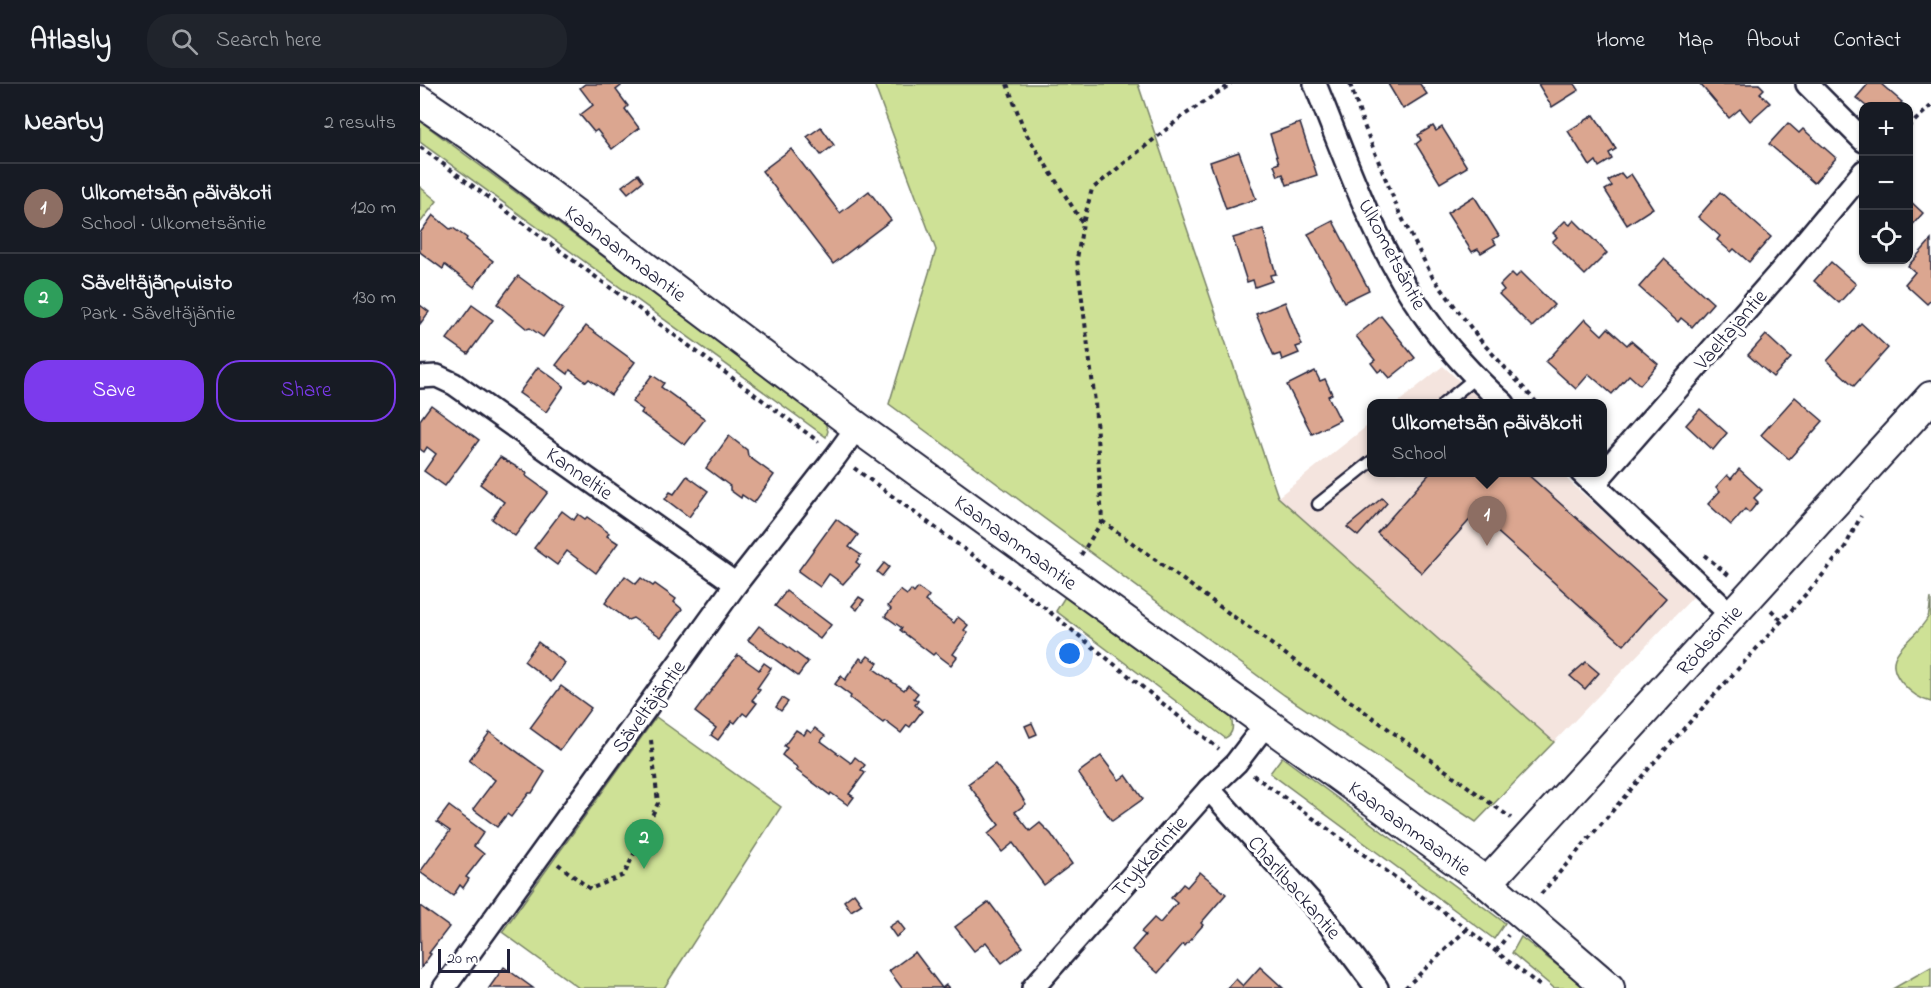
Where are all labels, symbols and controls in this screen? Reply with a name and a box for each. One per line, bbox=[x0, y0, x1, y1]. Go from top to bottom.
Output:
search box bbox=[147, 14, 567, 68]
text: Atlasly bbox=[30, 21, 111, 62]
icon: search bbox=[168, 25, 201, 58]
text: Search here bbox=[216, 25, 321, 57]
text: Home bbox=[1596, 26, 1645, 56]
text: Map bbox=[1678, 26, 1713, 56]
text: About bbox=[1746, 26, 1800, 56]
text: Contact bbox=[1833, 26, 1901, 56]
map controls bbox=[1859, 102, 1913, 264]
button: + bbox=[1859, 102, 1913, 156]
text: Nearby bbox=[24, 104, 103, 142]
text: 2 results bbox=[324, 109, 396, 138]
button: − bbox=[1859, 156, 1913, 210]
text: Ulkometsän päiväkoti bbox=[81, 178, 272, 210]
text: 1 bbox=[40, 194, 47, 223]
text: 120 m bbox=[351, 194, 396, 223]
street label: Ulkometsäntie bbox=[1349, 194, 1433, 316]
street label: Kaanaanmaantie bbox=[558, 199, 693, 311]
text: School · Ulkometsäntie bbox=[81, 210, 266, 239]
button: locate bbox=[1859, 210, 1913, 264]
text: Säveltäjänpuisto bbox=[81, 268, 232, 300]
street label: Vaeltajantie bbox=[1687, 283, 1776, 378]
text: 2 bbox=[39, 284, 48, 313]
text: 130 m bbox=[352, 284, 396, 313]
text: Park · Säveltäjäntie bbox=[81, 300, 235, 329]
button: Save bbox=[24, 360, 204, 422]
button: Share bbox=[216, 360, 396, 422]
popup bbox=[1367, 399, 1607, 477]
text: Ulkometsän päiväkoti bbox=[1392, 408, 1582, 440]
text: School bbox=[1392, 440, 1446, 469]
street label: Kanneltie bbox=[539, 441, 619, 509]
street label: Kaanaanmaantie bbox=[947, 489, 1083, 599]
pin: 1 bbox=[1468, 496, 1506, 546]
street label: Rödsöntie bbox=[1670, 599, 1751, 684]
your location bbox=[1055, 639, 1084, 668]
street label: Säveltäjäntie bbox=[605, 654, 694, 760]
street label: Kaanaanmaantie bbox=[1341, 775, 1477, 885]
street label: Trykkarintie bbox=[1106, 809, 1197, 906]
pin: 2 bbox=[624, 820, 664, 869]
street label: Charlibackantie bbox=[1240, 830, 1348, 947]
scale bar bbox=[438, 946, 510, 974]
text: 20 m bbox=[447, 947, 478, 971]

